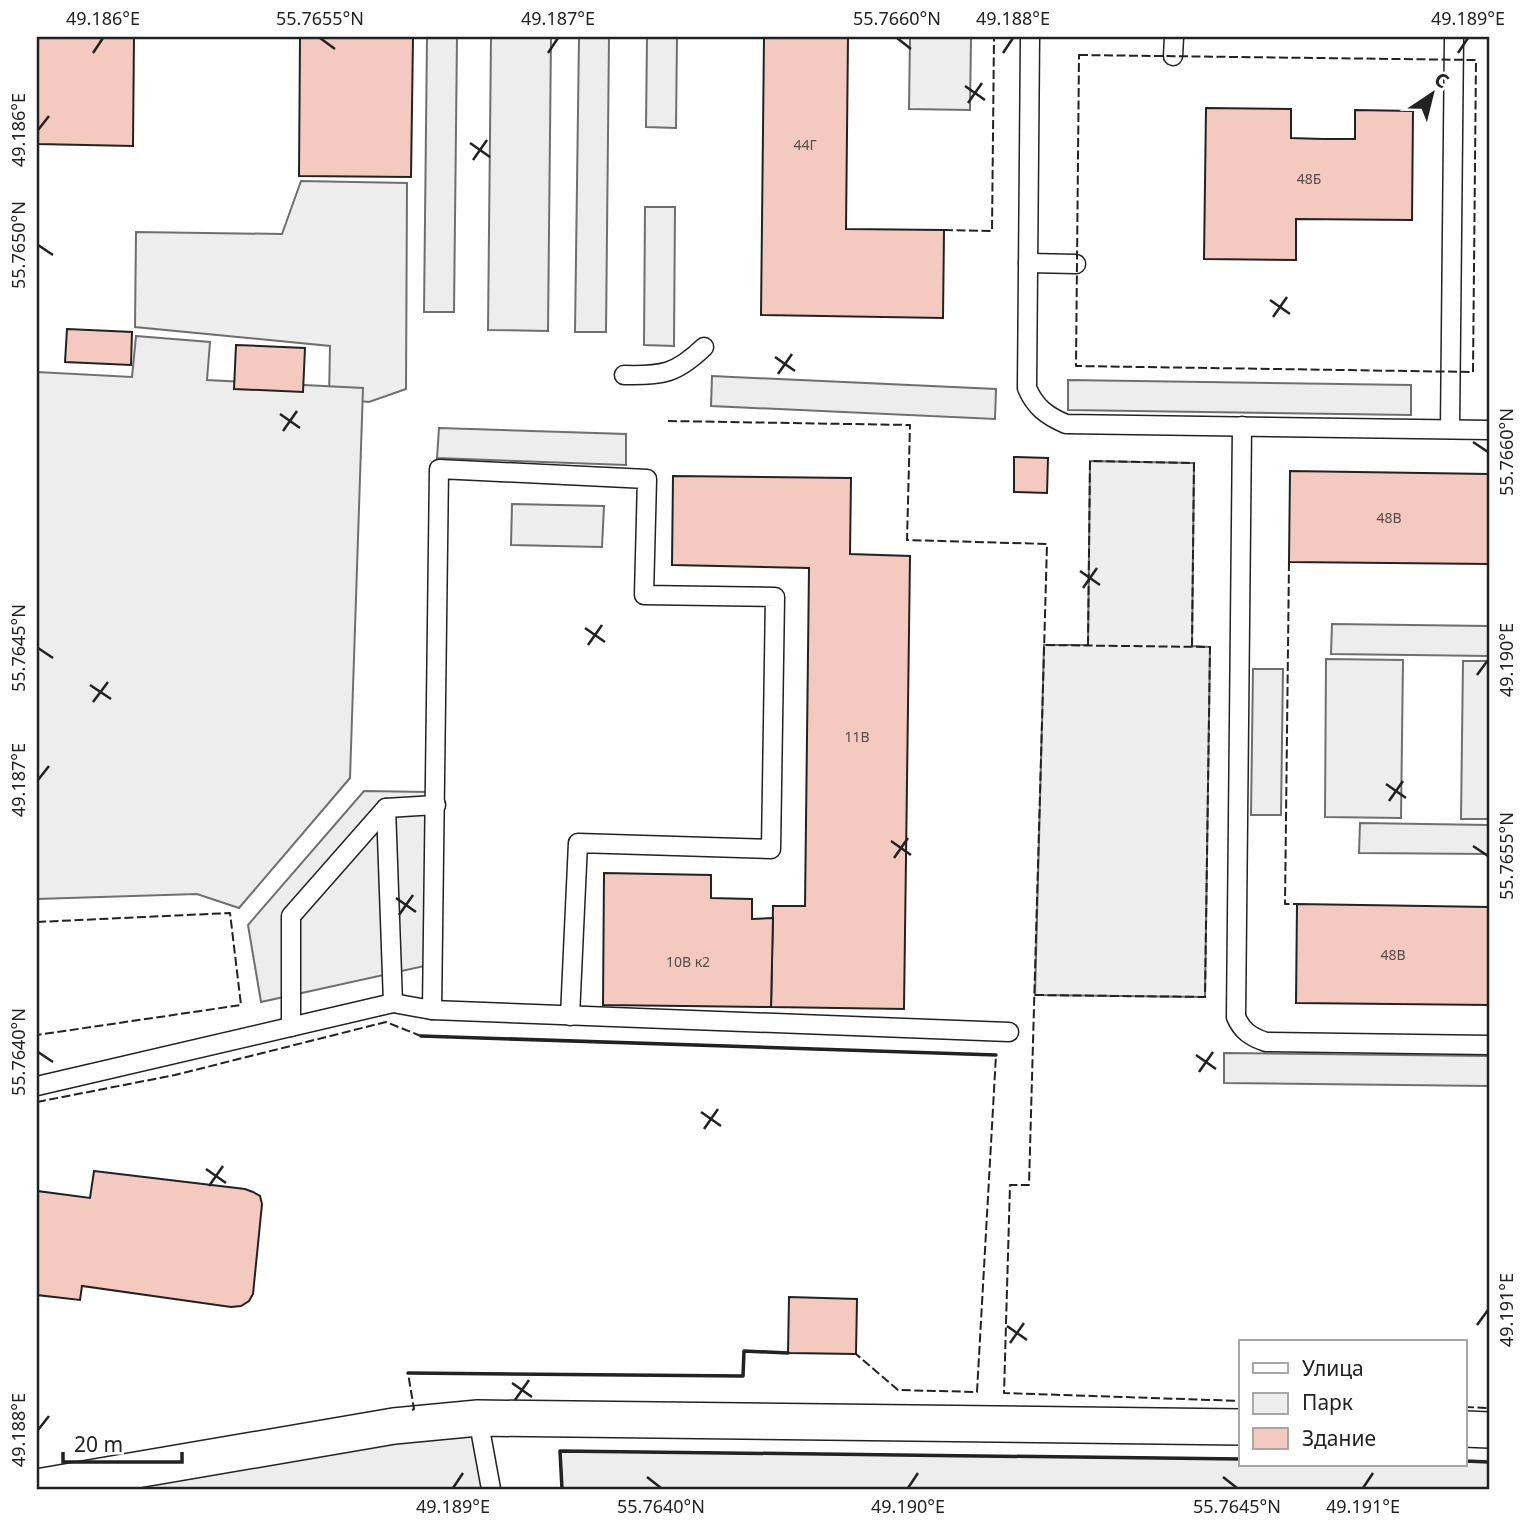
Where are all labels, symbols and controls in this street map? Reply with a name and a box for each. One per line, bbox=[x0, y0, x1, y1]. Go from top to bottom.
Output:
text: 49.186°E bbox=[66, 6, 140, 30]
text: 55.7655°N bbox=[276, 6, 364, 30]
text: 49.187°E bbox=[521, 6, 595, 30]
text: 55.7660°N bbox=[853, 6, 941, 30]
text: 49.188°E bbox=[976, 6, 1050, 30]
text: 49.189°E bbox=[1431, 6, 1505, 30]
north arrow bbox=[1396, 60, 1466, 130]
text: С bbox=[1429, 66, 1454, 94]
text: 49.186°E bbox=[6, 93, 30, 167]
house number: 44Г bbox=[793, 135, 817, 154]
house number: 48Б bbox=[1297, 169, 1321, 188]
text: 55.7650°N bbox=[6, 201, 30, 289]
text: 55.7660°N bbox=[1494, 408, 1518, 496]
house number: 48В bbox=[1376, 508, 1402, 527]
text: 55.7645°N bbox=[6, 604, 30, 692]
text: 49.190°E bbox=[1494, 623, 1518, 697]
house number: 11В bbox=[844, 727, 870, 746]
text: 49.187°E bbox=[6, 743, 30, 817]
text: 55.7655°N bbox=[1494, 812, 1518, 900]
house number: 48В bbox=[1380, 945, 1406, 964]
house number: 10В к2 bbox=[666, 952, 710, 971]
text: 55.7640°N bbox=[6, 1008, 30, 1096]
text: 49.191°E bbox=[1494, 1273, 1518, 1347]
legend bbox=[1239, 1340, 1466, 1466]
text: Улица bbox=[1302, 1354, 1364, 1382]
text: Парк bbox=[1302, 1388, 1353, 1416]
text: 49.188°E bbox=[6, 1393, 30, 1467]
scale bar bbox=[63, 1421, 182, 1465]
text: Здание bbox=[1302, 1424, 1376, 1452]
text: 20 m bbox=[74, 1430, 123, 1458]
text: 49.189°E bbox=[416, 1494, 490, 1518]
text: 55.7640°N bbox=[617, 1494, 705, 1518]
text: 49.190°E bbox=[871, 1494, 945, 1518]
text: 55.7645°N bbox=[1193, 1494, 1281, 1518]
text: 49.191°E bbox=[1326, 1494, 1400, 1518]

